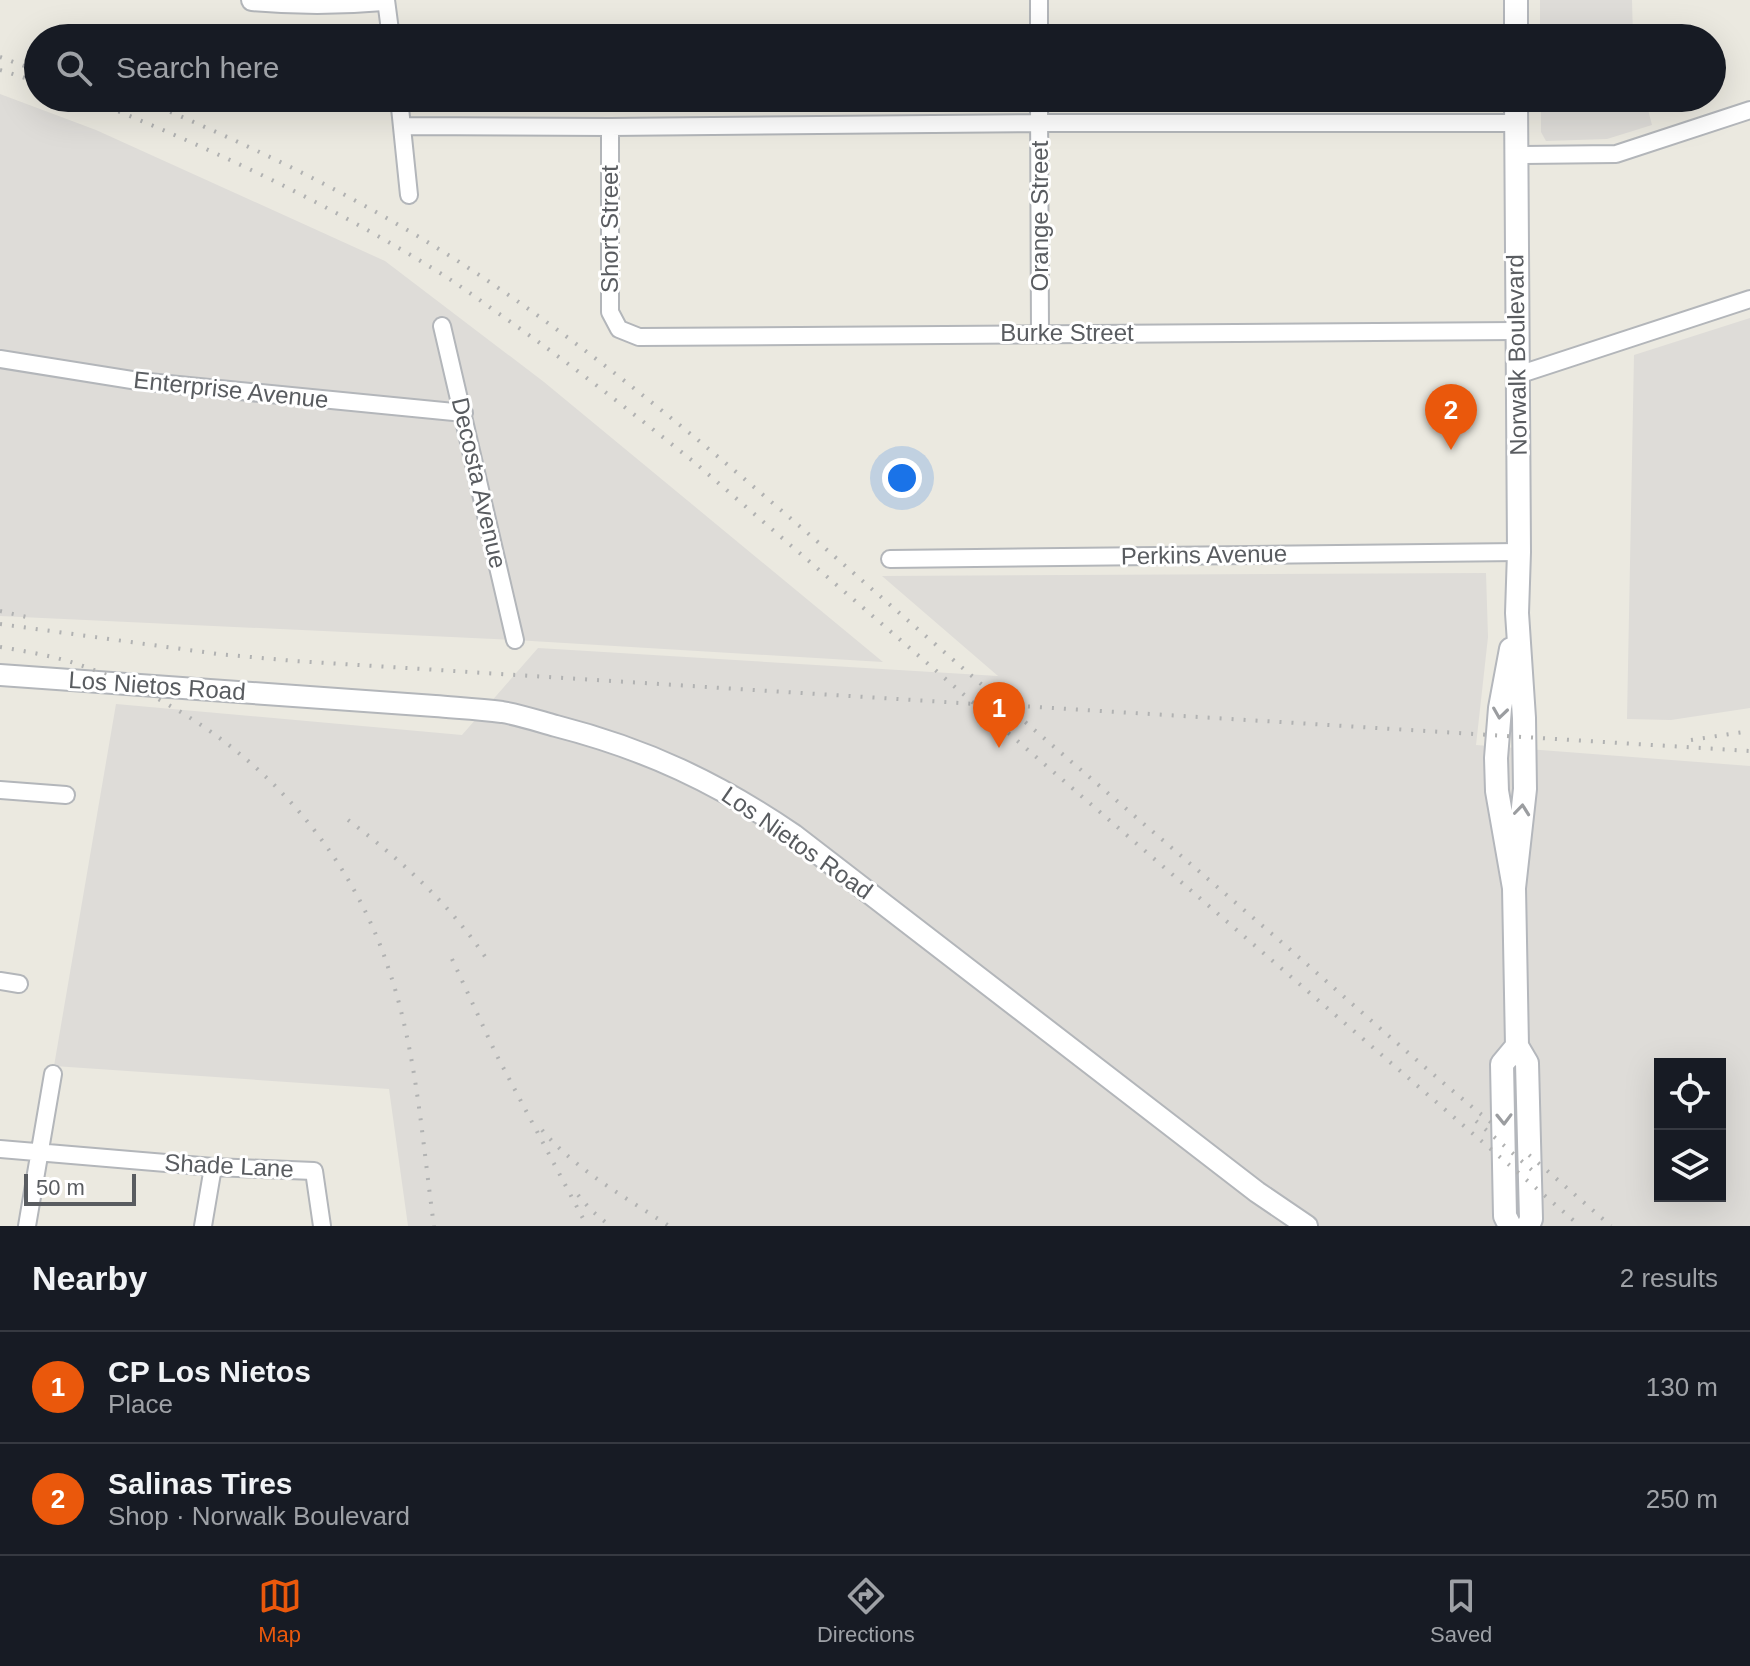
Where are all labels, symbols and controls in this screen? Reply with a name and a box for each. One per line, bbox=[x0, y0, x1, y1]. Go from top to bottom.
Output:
search box bbox=[24, 24, 1726, 112]
icon: search bbox=[52, 46, 96, 90]
text: Search here bbox=[116, 51, 279, 84]
street label: Orange Street bbox=[1026, 140, 1053, 291]
street label: Short Street bbox=[596, 165, 623, 293]
street label: Norwalk Boulevard bbox=[1501, 254, 1532, 456]
street label: Burke Street bbox=[1000, 319, 1134, 346]
street label: Enterprise Avenue bbox=[132, 366, 330, 413]
pin: 2 bbox=[1425, 384, 1477, 450]
street label: Decosta Avenue bbox=[447, 395, 512, 571]
your location bbox=[882, 458, 922, 498]
street label: Perkins Avenue bbox=[1121, 540, 1287, 569]
street label: Los Nietos Road bbox=[68, 666, 246, 705]
pin: 1 bbox=[973, 682, 1025, 748]
one-way arrow bbox=[1492, 706, 1509, 720]
street label: Los Nietos Road bbox=[717, 781, 878, 905]
one-way arrow bbox=[1514, 803, 1531, 816]
map controls bbox=[1654, 1058, 1726, 1202]
button: locate bbox=[1654, 1058, 1726, 1130]
one-way arrow bbox=[1495, 1113, 1512, 1126]
button: layers bbox=[1654, 1130, 1726, 1202]
street label: Shade Lane bbox=[164, 1149, 294, 1182]
scale bar bbox=[24, 1170, 136, 1206]
text: 50 m bbox=[36, 1175, 85, 1200]
text: Nearby bbox=[32, 1259, 147, 1297]
text: 2 results bbox=[1620, 1263, 1718, 1293]
text: CP Los Nietos bbox=[108, 1355, 311, 1388]
text: 1 bbox=[51, 1372, 65, 1402]
text: 130 m bbox=[1646, 1372, 1718, 1402]
text: Place bbox=[108, 1389, 173, 1419]
text: Salinas Tires bbox=[108, 1467, 293, 1500]
text: 2 bbox=[51, 1484, 65, 1514]
text: 250 m bbox=[1646, 1484, 1718, 1514]
text: Shop · Norwalk Boulevard bbox=[108, 1501, 410, 1531]
tab: Map bbox=[258, 1574, 302, 1648]
tab: Directions bbox=[817, 1574, 915, 1648]
tab: Saved bbox=[1430, 1574, 1492, 1648]

